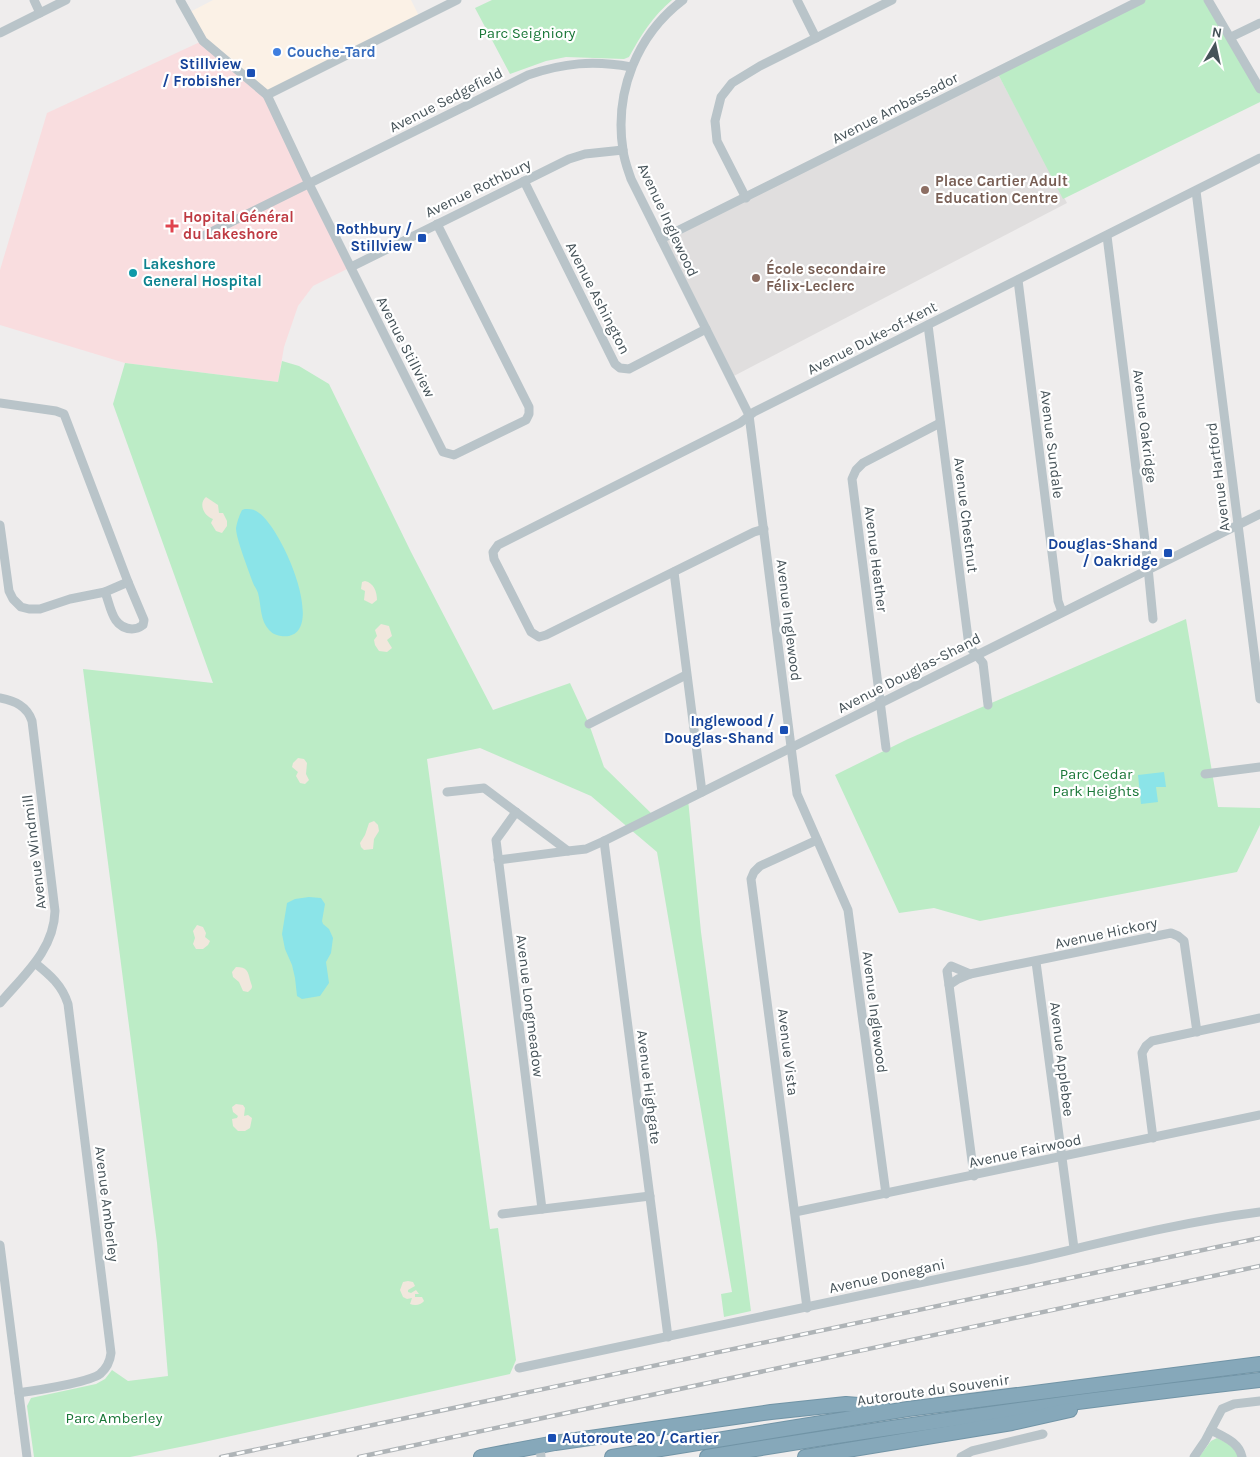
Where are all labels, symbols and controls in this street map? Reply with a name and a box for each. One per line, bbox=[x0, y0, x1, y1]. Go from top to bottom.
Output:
north arrow bbox=[1190, 20, 1240, 70]
text: N bbox=[1211, 23, 1223, 42]
park label: Parc Seigniory bbox=[478, 24, 576, 42]
place label: Couche-Tard bbox=[287, 43, 376, 61]
marker: Couche-Tard bbox=[271, 46, 283, 58]
place label: Stillview / Frobisher bbox=[162, 55, 242, 90]
street label: Avenue Sedgefield bbox=[386, 64, 506, 136]
marker: Stillview / Frobisher bbox=[245, 67, 257, 79]
street label: Avenue Ambassador bbox=[829, 68, 962, 148]
street label: Avenue Rothbury bbox=[422, 155, 534, 221]
street label: Avenue Inglewood bbox=[634, 161, 702, 279]
place label: Place Cartier Adult Education Centre bbox=[935, 172, 1068, 207]
marker: Place Cartier Adult Education Centre bbox=[919, 184, 931, 196]
place label: Hopital Général du Lakeshore bbox=[183, 208, 294, 243]
marker: Hopital Général du Lakeshore bbox=[165, 219, 179, 233]
place label: Rothbury / Stillview bbox=[336, 220, 413, 255]
marker: Rothbury / Stillview bbox=[416, 232, 428, 244]
street label: Avenue Ashington bbox=[562, 239, 634, 357]
place label: Lakeshore General Hospital bbox=[143, 255, 262, 290]
place label: École secondaire Félix-Leclerc bbox=[766, 259, 886, 295]
marker: Lakeshore General Hospital bbox=[127, 267, 139, 279]
marker: École secondaire Félix-Leclerc bbox=[750, 272, 762, 284]
street label: Avenue Stillview bbox=[373, 293, 439, 401]
street label: Avenue Duke-of-Kent bbox=[804, 297, 940, 379]
street label: Avenue Oakridge bbox=[1129, 368, 1161, 484]
street label: Avenue Sundale bbox=[1036, 389, 1068, 499]
street label: Avenue Hartford bbox=[1202, 421, 1234, 533]
street label: Avenue Chestnut bbox=[950, 456, 982, 574]
street label: Avenue Heather bbox=[861, 505, 892, 614]
place label: Douglas-Shand / Oakridge bbox=[1048, 535, 1158, 570]
marker: Douglas-Shand / Oakridge bbox=[1162, 547, 1174, 559]
street label: Avenue Inglewood bbox=[773, 558, 805, 682]
street label: Avenue Douglas-Shand bbox=[834, 629, 984, 717]
place label: Inglewood / Douglas-Shand bbox=[664, 712, 774, 747]
marker: Inglewood / Douglas-Shand bbox=[778, 724, 790, 736]
park label: Parc Cedar Park Heights bbox=[1052, 765, 1140, 800]
street label: Avenue Windmill bbox=[18, 794, 50, 910]
street label: Avenue Hickory bbox=[1053, 913, 1159, 953]
street label: Avenue Longmeadow bbox=[512, 934, 548, 1078]
street label: Avenue Inglewood bbox=[859, 950, 891, 1074]
street label: Avenue Applebee bbox=[1046, 1001, 1078, 1117]
street label: Avenue Vista bbox=[774, 1007, 802, 1097]
street label: Avenue Highgate bbox=[633, 1029, 665, 1145]
street label: Avenue Fairwood bbox=[967, 1130, 1083, 1172]
street label: Avenue Amberley bbox=[91, 1145, 123, 1263]
street label: Avenue Donegani bbox=[827, 1255, 947, 1297]
street label: Autoroute du Souvenir bbox=[856, 1370, 1011, 1410]
park label: Parc Amberley bbox=[66, 1409, 162, 1427]
place label: Autoroute 20 / Cartier bbox=[562, 1429, 719, 1447]
marker: Autoroute 20 / Cartier bbox=[546, 1432, 558, 1444]

